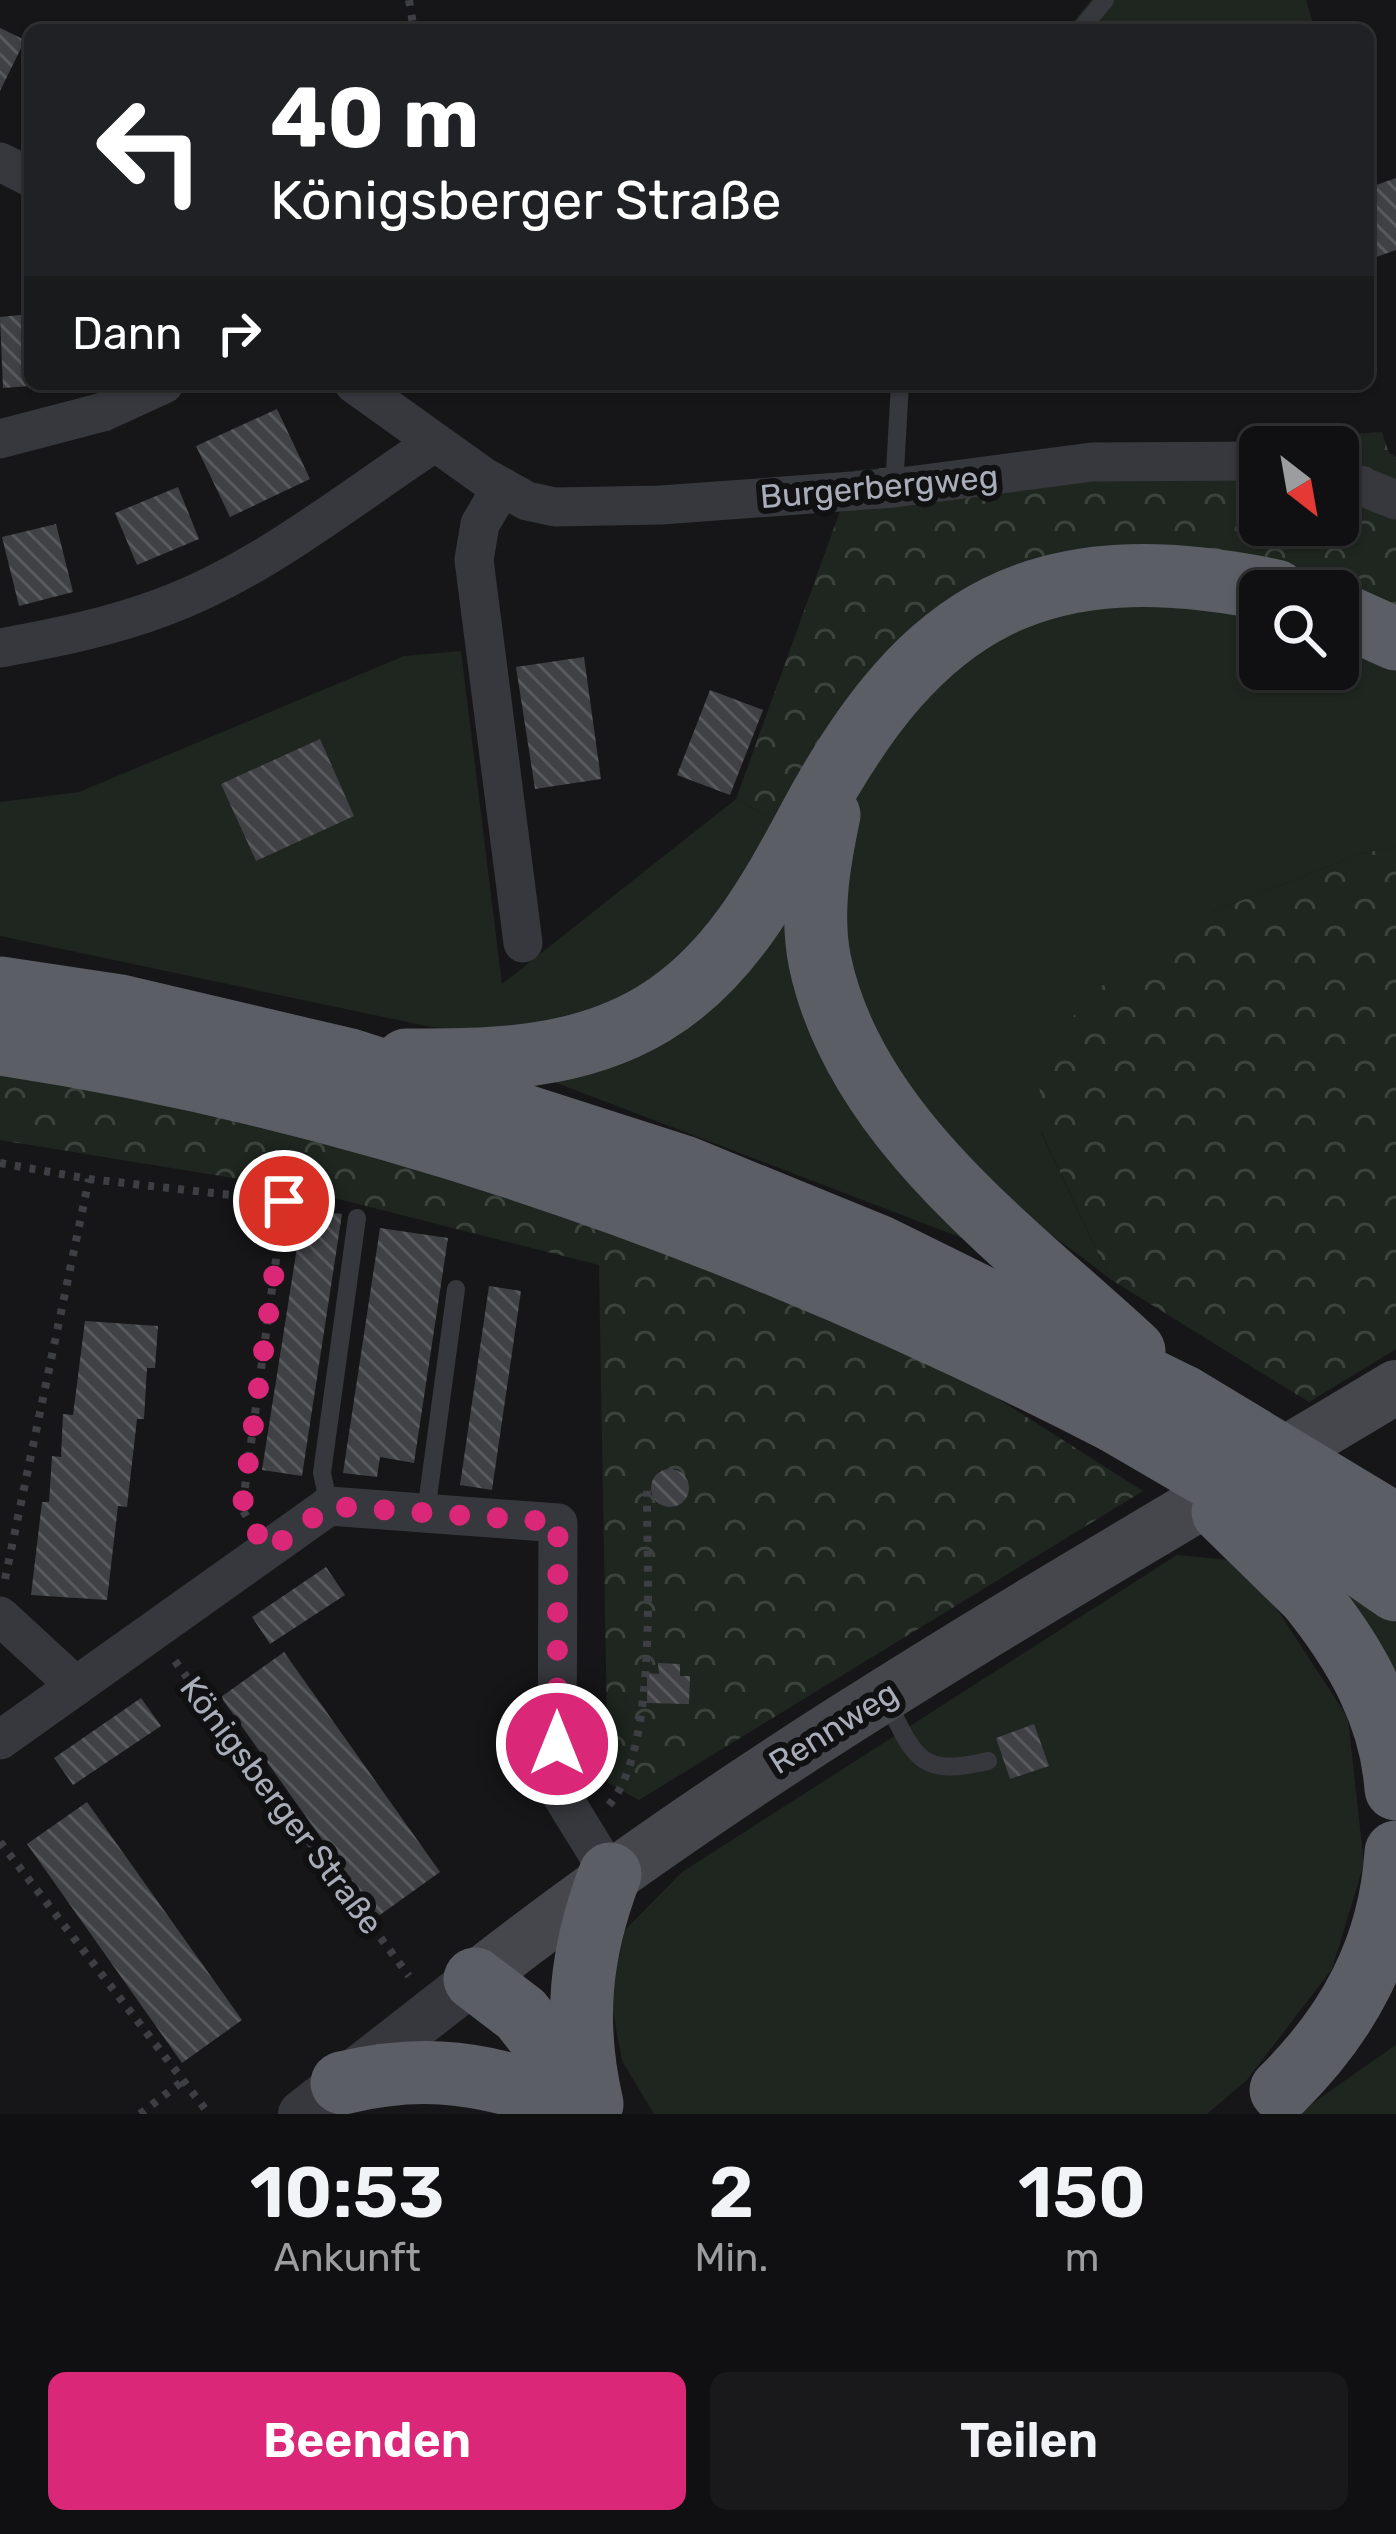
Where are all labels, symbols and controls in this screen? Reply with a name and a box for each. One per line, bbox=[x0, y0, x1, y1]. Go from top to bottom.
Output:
text: 40 m bbox=[270, 68, 479, 168]
icon: left bbox=[72, 72, 228, 228]
text: Königsberger Straße bbox=[270, 169, 781, 233]
icon: right bbox=[206, 300, 272, 366]
text: Dann bbox=[72, 307, 182, 360]
north arrow bbox=[1239, 426, 1359, 546]
map controls bbox=[1239, 426, 1359, 690]
street label: Burgerbergweg bbox=[758, 457, 1000, 516]
button: search bbox=[1239, 570, 1359, 690]
pin bbox=[233, 1150, 335, 1252]
icon: arrive bbox=[251, 1168, 317, 1234]
street label: Königsberger Straße bbox=[172, 1669, 391, 1942]
street label: Rennweg bbox=[762, 1673, 905, 1782]
position arrow bbox=[494, 1681, 620, 1807]
text: 10:53 bbox=[250, 2150, 445, 2235]
text: 2 bbox=[709, 2150, 754, 2235]
text: 150 bbox=[1018, 2150, 1146, 2235]
text: Ankunft bbox=[274, 2235, 421, 2281]
text: Min. bbox=[694, 2235, 768, 2281]
text: m bbox=[1065, 2235, 1099, 2281]
button: Beenden bbox=[48, 2372, 686, 2510]
button: Teilen bbox=[710, 2372, 1348, 2510]

